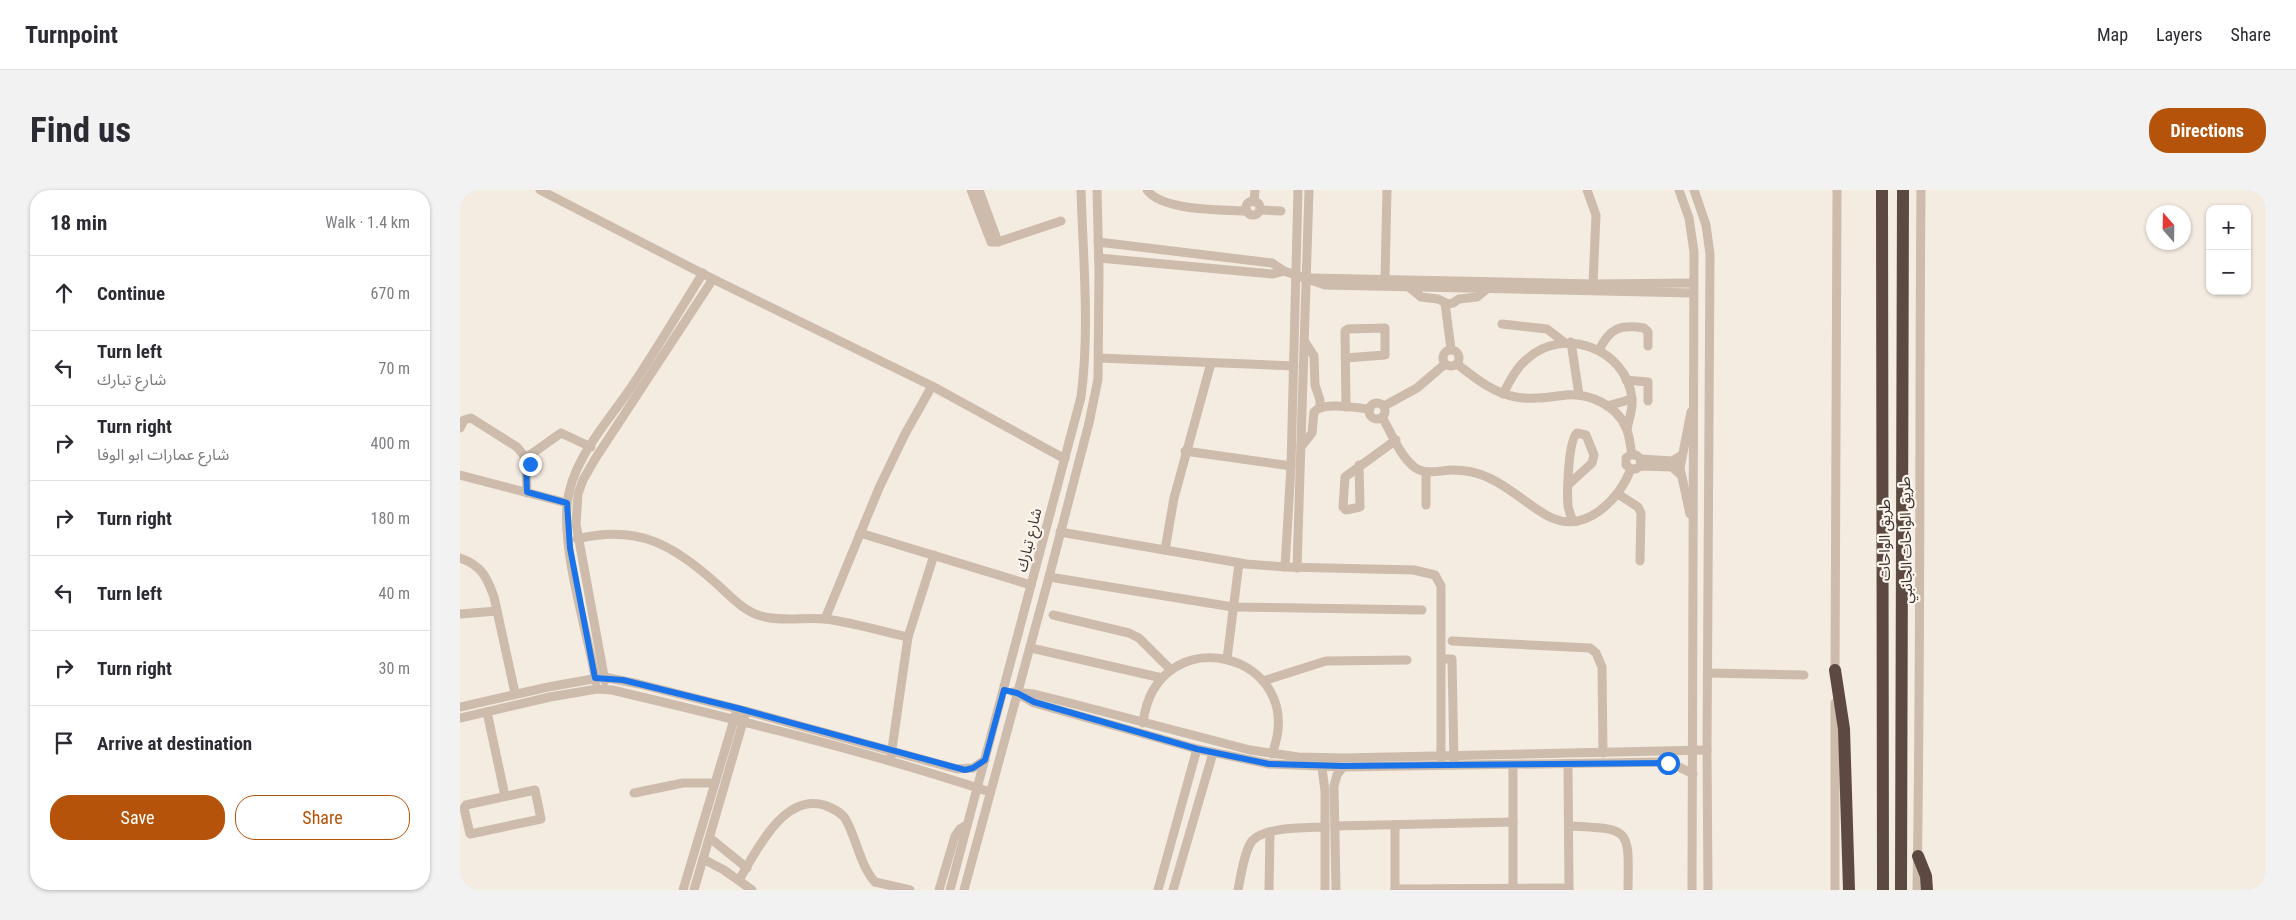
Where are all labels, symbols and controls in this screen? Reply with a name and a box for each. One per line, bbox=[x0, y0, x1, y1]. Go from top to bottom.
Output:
text: Turnpoint bbox=[25, 21, 118, 49]
text: Map bbox=[2097, 24, 2128, 45]
text: Layers bbox=[2156, 24, 2203, 45]
text: Share bbox=[2231, 24, 2271, 45]
button: Directions bbox=[2149, 108, 2266, 153]
text: Find us bbox=[30, 110, 131, 151]
north arrow bbox=[2146, 205, 2191, 250]
map controls bbox=[2206, 205, 2251, 295]
button: + bbox=[2206, 205, 2251, 250]
text: 18 min bbox=[50, 211, 107, 235]
text: Walk · 1.4 km bbox=[325, 213, 410, 232]
button: − bbox=[2206, 250, 2251, 295]
icon: ahead bbox=[50, 279, 78, 307]
text: Continue bbox=[97, 282, 165, 305]
text: 670 m bbox=[371, 284, 410, 303]
text: Turn left bbox=[97, 340, 162, 363]
icon: left bbox=[50, 354, 78, 382]
text: 70 m bbox=[378, 359, 410, 378]
text: شارع تبارك bbox=[97, 370, 166, 389]
text: Turn right bbox=[97, 415, 172, 438]
icon: right bbox=[50, 429, 78, 457]
text: 400 m bbox=[371, 434, 410, 453]
text: شارع عمارات ابو الوفا bbox=[97, 445, 229, 464]
route end bbox=[519, 453, 542, 476]
street label: طريق الواحات الجانبي bbox=[1896, 476, 1919, 604]
street label: طريق الواحات bbox=[1876, 499, 1895, 581]
icon: right bbox=[50, 504, 78, 532]
street label: شارع تبارك bbox=[1012, 506, 1049, 574]
text: Turn right bbox=[97, 507, 172, 530]
text: 180 m bbox=[371, 509, 410, 528]
icon: left bbox=[50, 579, 78, 607]
text: Turn left bbox=[97, 582, 162, 605]
text: 40 m bbox=[378, 584, 410, 603]
icon: right bbox=[50, 654, 78, 682]
text: Turn right bbox=[97, 657, 172, 680]
text: 30 m bbox=[378, 659, 410, 678]
icon: arrive bbox=[50, 729, 78, 757]
text: Arrive at destination bbox=[97, 732, 252, 755]
route start bbox=[1657, 752, 1680, 775]
button: Save bbox=[50, 795, 225, 840]
button: Share bbox=[235, 795, 410, 840]

